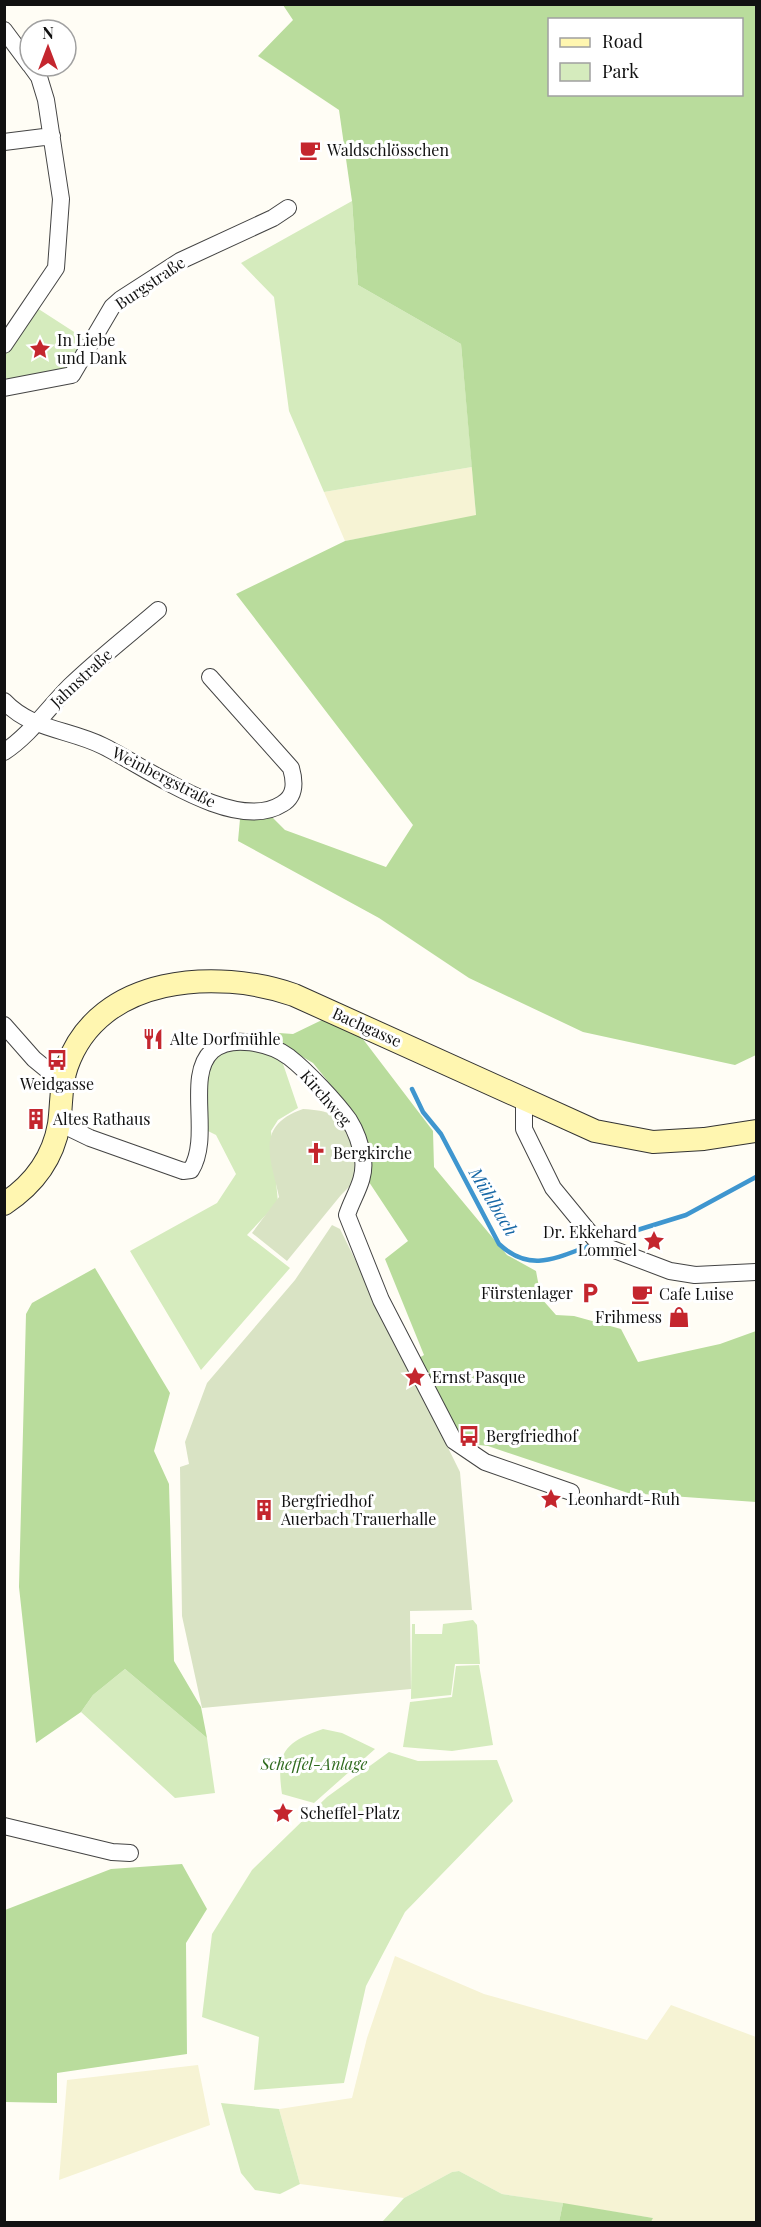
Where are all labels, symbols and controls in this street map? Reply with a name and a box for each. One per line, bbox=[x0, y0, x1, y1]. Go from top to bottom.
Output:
north arrow bbox=[18, 18, 78, 78]
legend bbox=[548, 18, 743, 96]
text: N bbox=[42, 22, 54, 43]
text: Road bbox=[602, 29, 643, 53]
text: Park bbox=[602, 59, 639, 83]
cafe icon: Waldschlösschen bbox=[298, 138, 322, 162]
place label: Waldschlösschen bbox=[326, 139, 449, 160]
street label: Burgstraße bbox=[111, 251, 189, 314]
place label: In Liebe und Dank bbox=[57, 329, 127, 368]
place icon: In Liebe und Dank bbox=[28, 337, 52, 361]
street label: Jahnstraße bbox=[45, 644, 116, 712]
street label: Weinbergstraße bbox=[108, 741, 220, 812]
street label: Bachgasse bbox=[329, 1002, 405, 1051]
restaurant icon: Alte Dorfmühle bbox=[141, 1027, 165, 1051]
place label: Alte Dorfmühle bbox=[169, 1028, 281, 1049]
bus stop icon: Weidgasse bbox=[45, 1048, 69, 1072]
street label: Kirchweg bbox=[296, 1065, 357, 1131]
place label: Weidgasse bbox=[19, 1073, 94, 1094]
building icon: Altes Rathaus bbox=[24, 1107, 48, 1131]
place label: Altes Rathaus bbox=[52, 1108, 150, 1129]
church icon: Bergkirche bbox=[304, 1141, 328, 1165]
place label: Bergkirche bbox=[333, 1142, 412, 1163]
water label: Mühlbach bbox=[463, 1162, 524, 1240]
place label: Dr. Ekkehard Lommel bbox=[543, 1221, 637, 1260]
place icon: Dr. Ekkehard Lommel bbox=[642, 1229, 666, 1253]
parking icon: Fürstenlager bbox=[578, 1281, 602, 1305]
place label: Fürstenlager bbox=[481, 1282, 573, 1303]
cafe icon: Cafe Luise bbox=[630, 1282, 654, 1306]
place label: Cafe Luise bbox=[659, 1283, 734, 1304]
shop icon: Frihmess bbox=[667, 1305, 691, 1329]
place label: Frihmess bbox=[595, 1306, 662, 1327]
place icon: Ernst Pasque bbox=[403, 1365, 427, 1389]
place label: Ernst Pasque bbox=[432, 1366, 526, 1387]
bus stop icon: Bergfriedhof bbox=[457, 1424, 481, 1448]
place label: Bergfriedhof bbox=[486, 1425, 579, 1446]
place icon: Leonhardt-Ruh bbox=[539, 1487, 563, 1511]
place label: Leonhardt-Ruh bbox=[568, 1488, 681, 1509]
place label: Bergfriedhof Auerbach Trauerhalle bbox=[280, 1490, 436, 1529]
building icon: Bergfriedhof Auerbach Trauerhalle bbox=[252, 1498, 276, 1522]
park label: Scheffel-Anlage bbox=[260, 1753, 367, 1774]
place icon: Scheffel-Platz bbox=[271, 1801, 295, 1825]
place label: Scheffel-Platz bbox=[300, 1802, 400, 1823]

